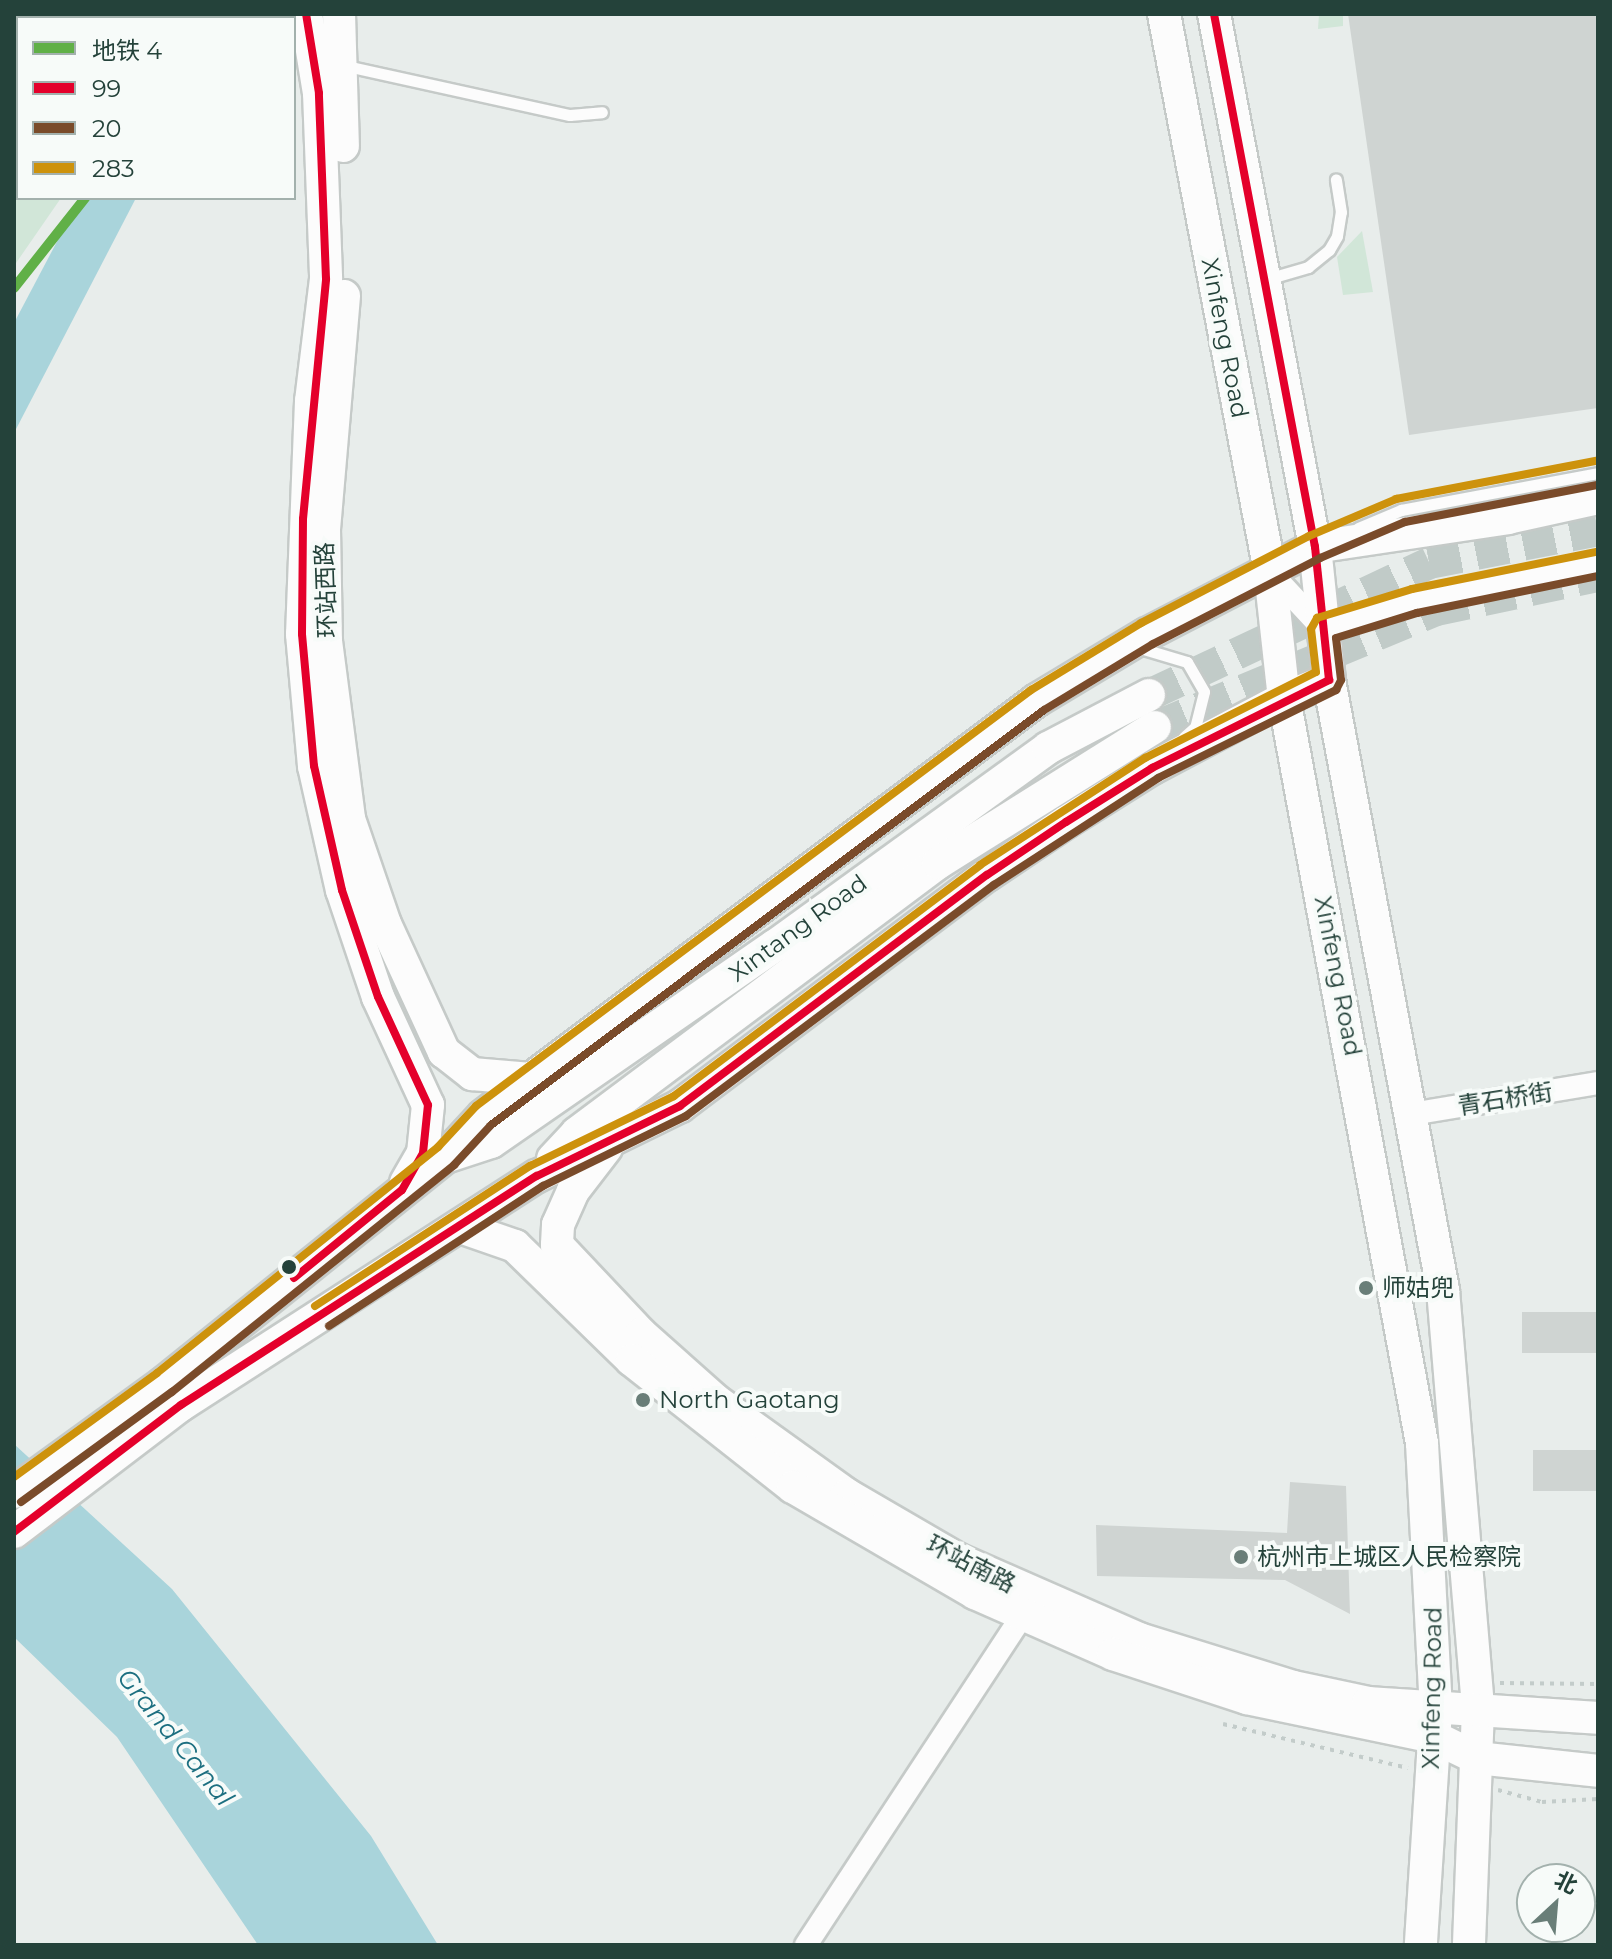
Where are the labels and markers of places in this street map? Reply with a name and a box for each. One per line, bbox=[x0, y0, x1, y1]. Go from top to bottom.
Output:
unlabelled marker bbox=[281, 1259, 297, 1275]
place label: 师姑兜 bbox=[1382, 1274, 1454, 1302]
marker: 师姑兜 bbox=[1357, 1279, 1375, 1297]
place label: North Gaotang bbox=[659, 1386, 840, 1414]
marker: North Gaotang bbox=[634, 1391, 652, 1409]
place label: 杭州市上城区人民检察院 bbox=[1257, 1543, 1521, 1571]
marker: 杭州市上城区人民检察院 bbox=[1232, 1548, 1250, 1566]

